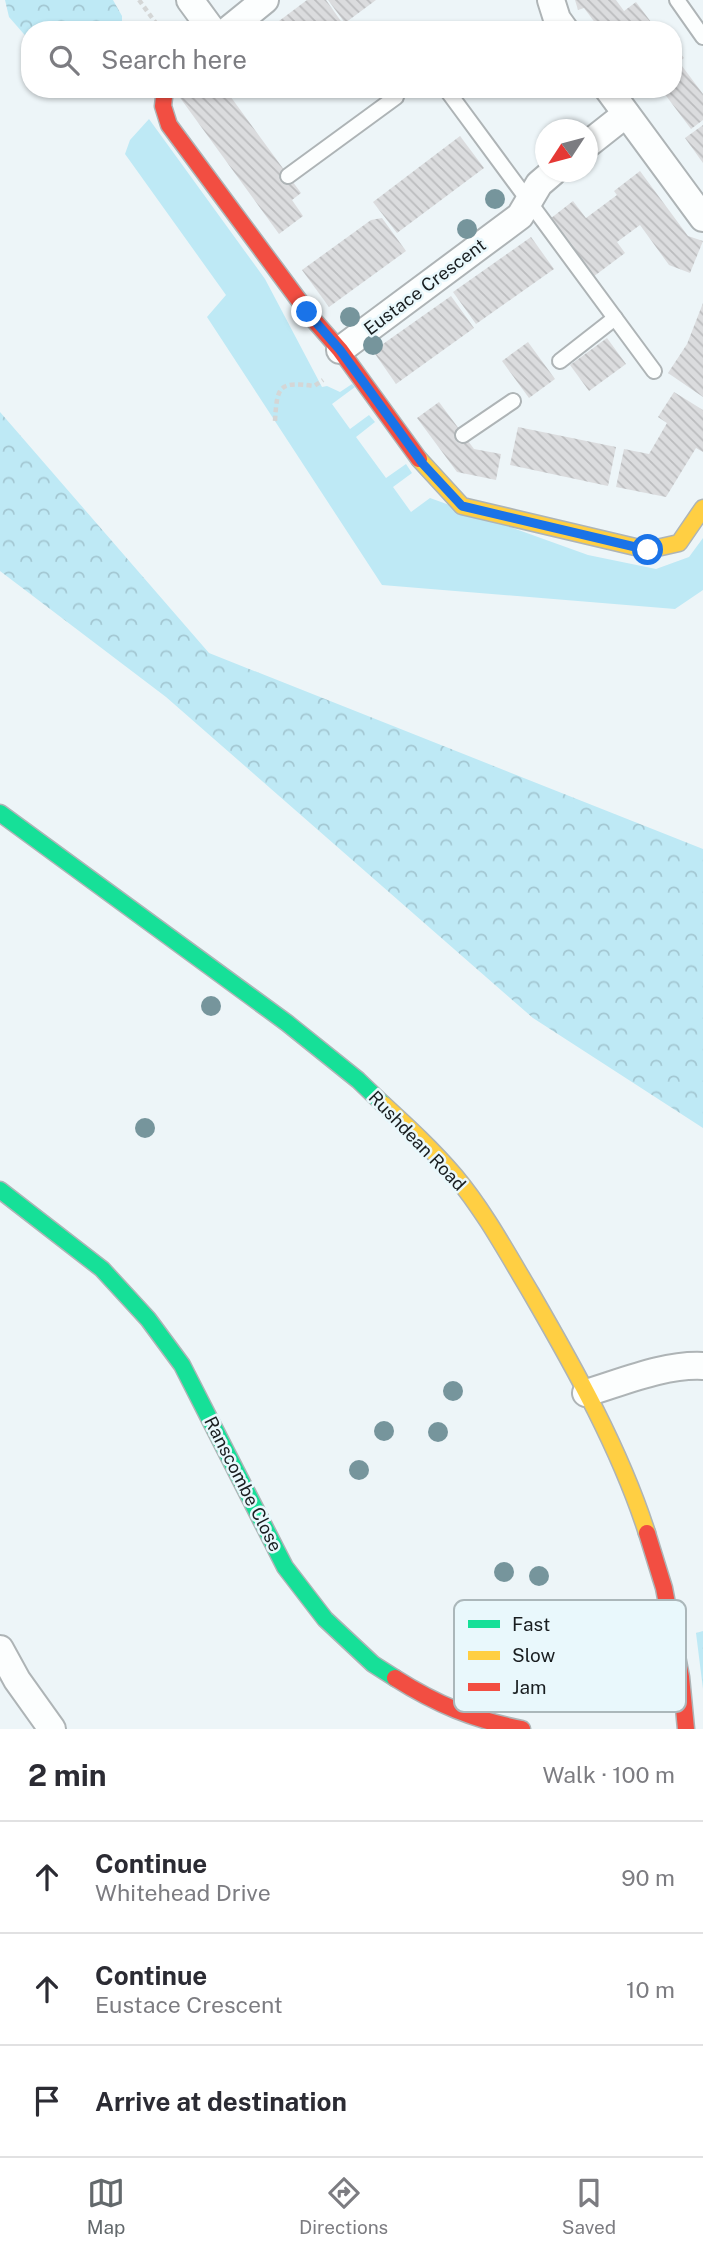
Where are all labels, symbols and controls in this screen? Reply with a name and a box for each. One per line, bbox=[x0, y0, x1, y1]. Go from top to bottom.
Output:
search box bbox=[21, 21, 682, 98]
icon: search bbox=[45, 41, 83, 79]
text: Search here bbox=[101, 44, 247, 75]
north arrow bbox=[535, 119, 598, 182]
street label: Eustace Crescent bbox=[360, 234, 490, 339]
route end bbox=[291, 296, 322, 327]
route start bbox=[632, 534, 663, 565]
street label: Rushdean Road bbox=[365, 1087, 470, 1195]
street label: Ranscombe Close bbox=[200, 1413, 287, 1555]
legend bbox=[454, 1600, 686, 1712]
text: Fast bbox=[512, 1613, 550, 1635]
text: Slow bbox=[512, 1644, 556, 1666]
text: Jam bbox=[512, 1676, 546, 1698]
text: 2 min bbox=[28, 1757, 107, 1793]
text: Walk · 100 m bbox=[542, 1761, 675, 1788]
text: Continue bbox=[95, 1848, 207, 1879]
icon: ahead bbox=[28, 1858, 66, 1896]
text: 90 m bbox=[621, 1864, 675, 1891]
text: Whitehead Drive bbox=[95, 1879, 271, 1906]
text: Continue bbox=[95, 1960, 207, 1991]
icon: ahead bbox=[28, 1970, 66, 2008]
text: 10 m bbox=[626, 1976, 675, 2003]
text: Eustace Crescent bbox=[95, 1991, 283, 2018]
icon: arrive bbox=[28, 2082, 66, 2120]
text: Arrive at destination bbox=[95, 2086, 347, 2117]
tab: Map bbox=[87, 2174, 125, 2238]
tab: Directions bbox=[299, 2174, 388, 2238]
tab: Saved bbox=[562, 2174, 616, 2238]

